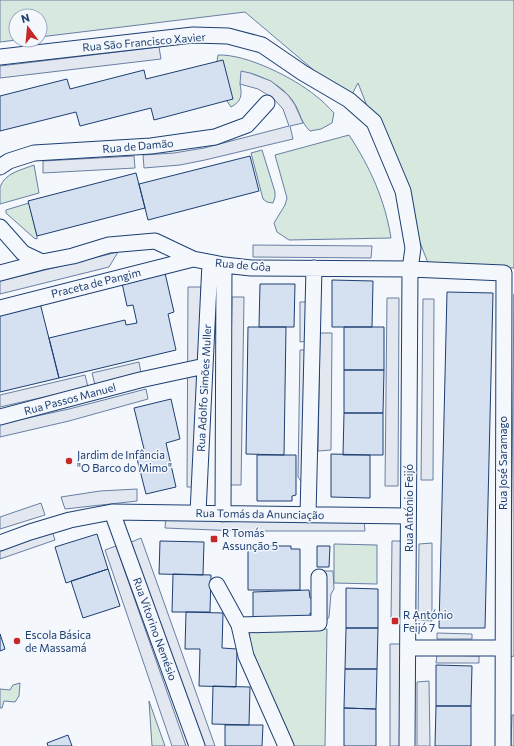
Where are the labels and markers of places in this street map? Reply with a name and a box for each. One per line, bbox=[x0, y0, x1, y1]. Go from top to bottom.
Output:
place label: Jardim de Infância "O Barco do Mimo" bbox=[77, 448, 172, 474]
marker: Jardim de Infância "O Barco do Mimo" bbox=[64, 456, 74, 466]
place label: R Tomás Assunção 5 bbox=[222, 526, 278, 552]
marker: R Tomás Assunção 5 bbox=[209, 534, 219, 544]
place label: R António Feijó 7 bbox=[403, 608, 454, 634]
marker: R António Feijó 7 bbox=[390, 616, 400, 626]
place label: Escola Básica de Massamá bbox=[25, 628, 91, 654]
marker: Escola Básica de Massamá bbox=[12, 636, 22, 646]

